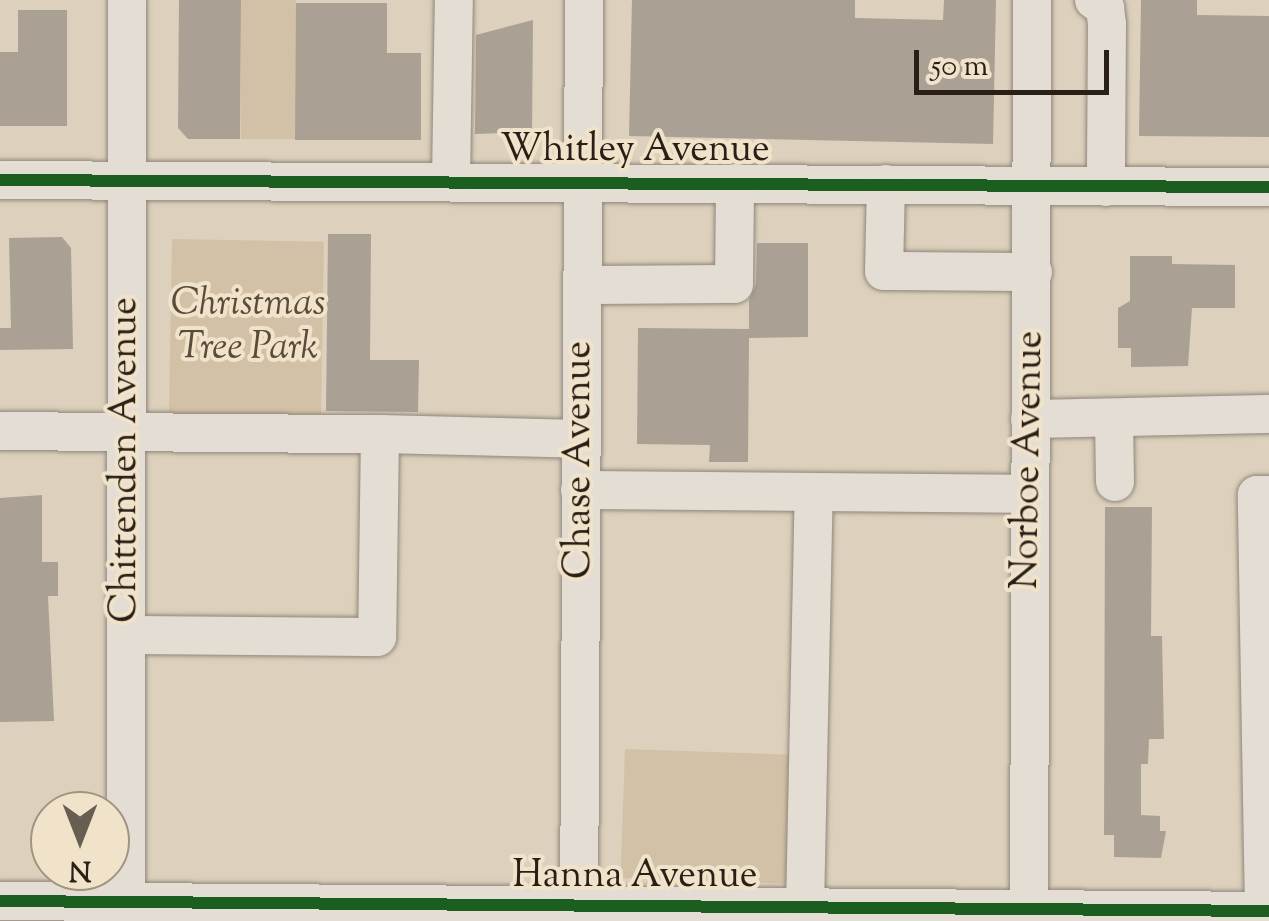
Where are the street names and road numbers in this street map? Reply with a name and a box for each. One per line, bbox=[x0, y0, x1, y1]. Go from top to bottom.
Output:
street label: Whitley Avenue bbox=[500, 129, 770, 175]
street label: Chittenden Avenue bbox=[104, 297, 150, 623]
street label: Norboe Avenue bbox=[1005, 330, 1055, 590]
street label: Chase Avenue bbox=[558, 341, 604, 579]
street label: Hanna Avenue bbox=[512, 855, 758, 901]

